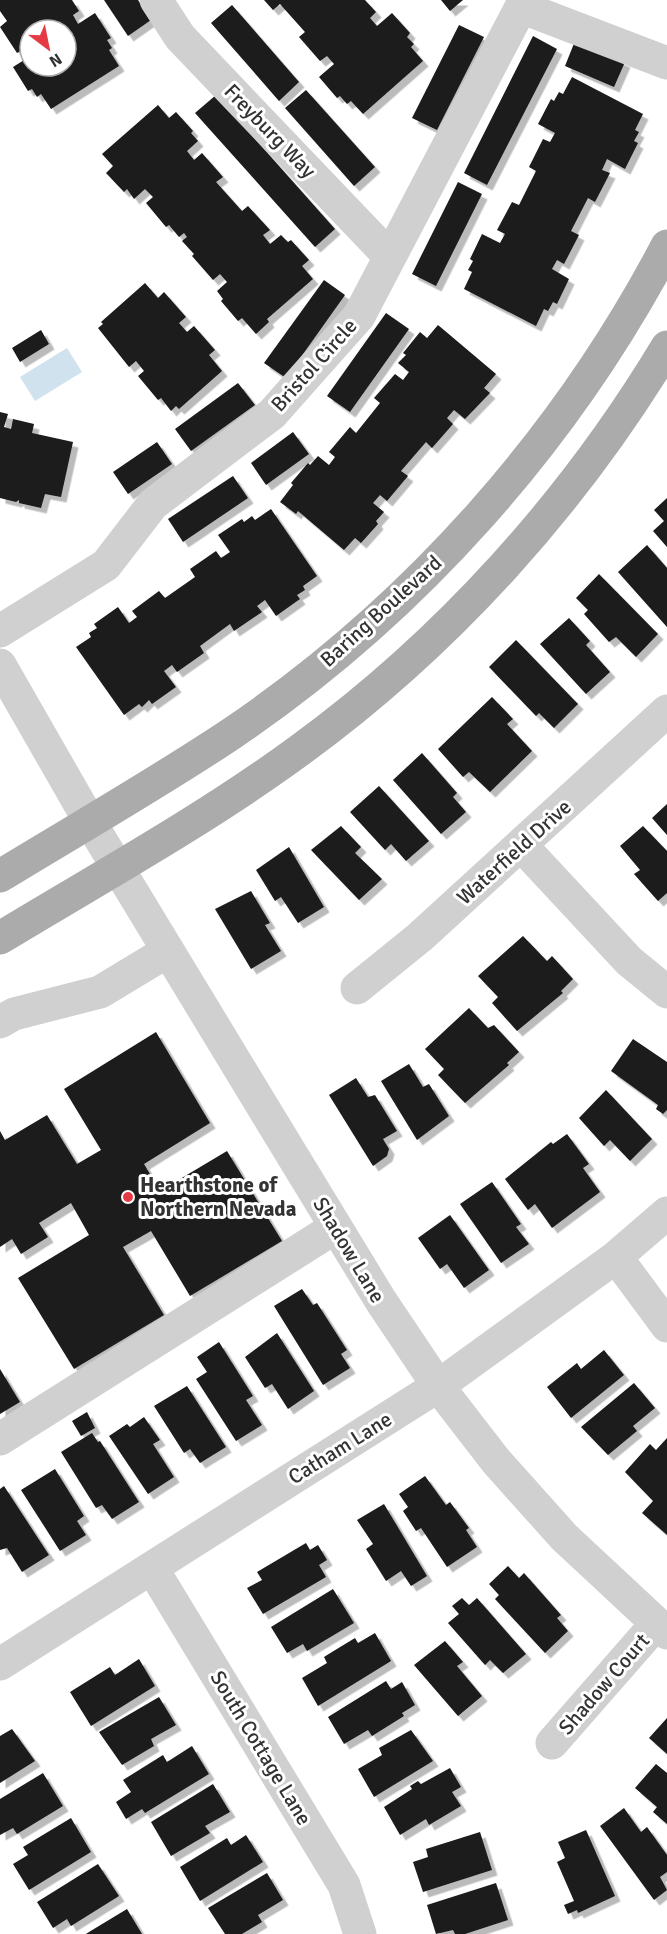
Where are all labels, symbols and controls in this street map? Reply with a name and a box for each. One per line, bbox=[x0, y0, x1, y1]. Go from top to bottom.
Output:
north arrow bbox=[18, 18, 78, 78]
text: N bbox=[45, 48, 65, 71]
street label: Freyburg Way bbox=[219, 78, 321, 184]
street label: Bristol Circle bbox=[265, 313, 363, 417]
street label: Baring Boulevard bbox=[315, 550, 447, 672]
street label: Waterfield Drive bbox=[451, 794, 577, 910]
place label: Hearthstone of Northern Nevada bbox=[140, 1172, 297, 1222]
marker: Hearthstone of Northern Nevada bbox=[121, 1190, 135, 1204]
street label: Shadow Lane bbox=[307, 1192, 391, 1308]
street label: Catham Lane bbox=[283, 1406, 397, 1490]
street label: Shadow Court bbox=[553, 1628, 655, 1740]
street label: South Cottage Lane bbox=[205, 1666, 317, 1830]

